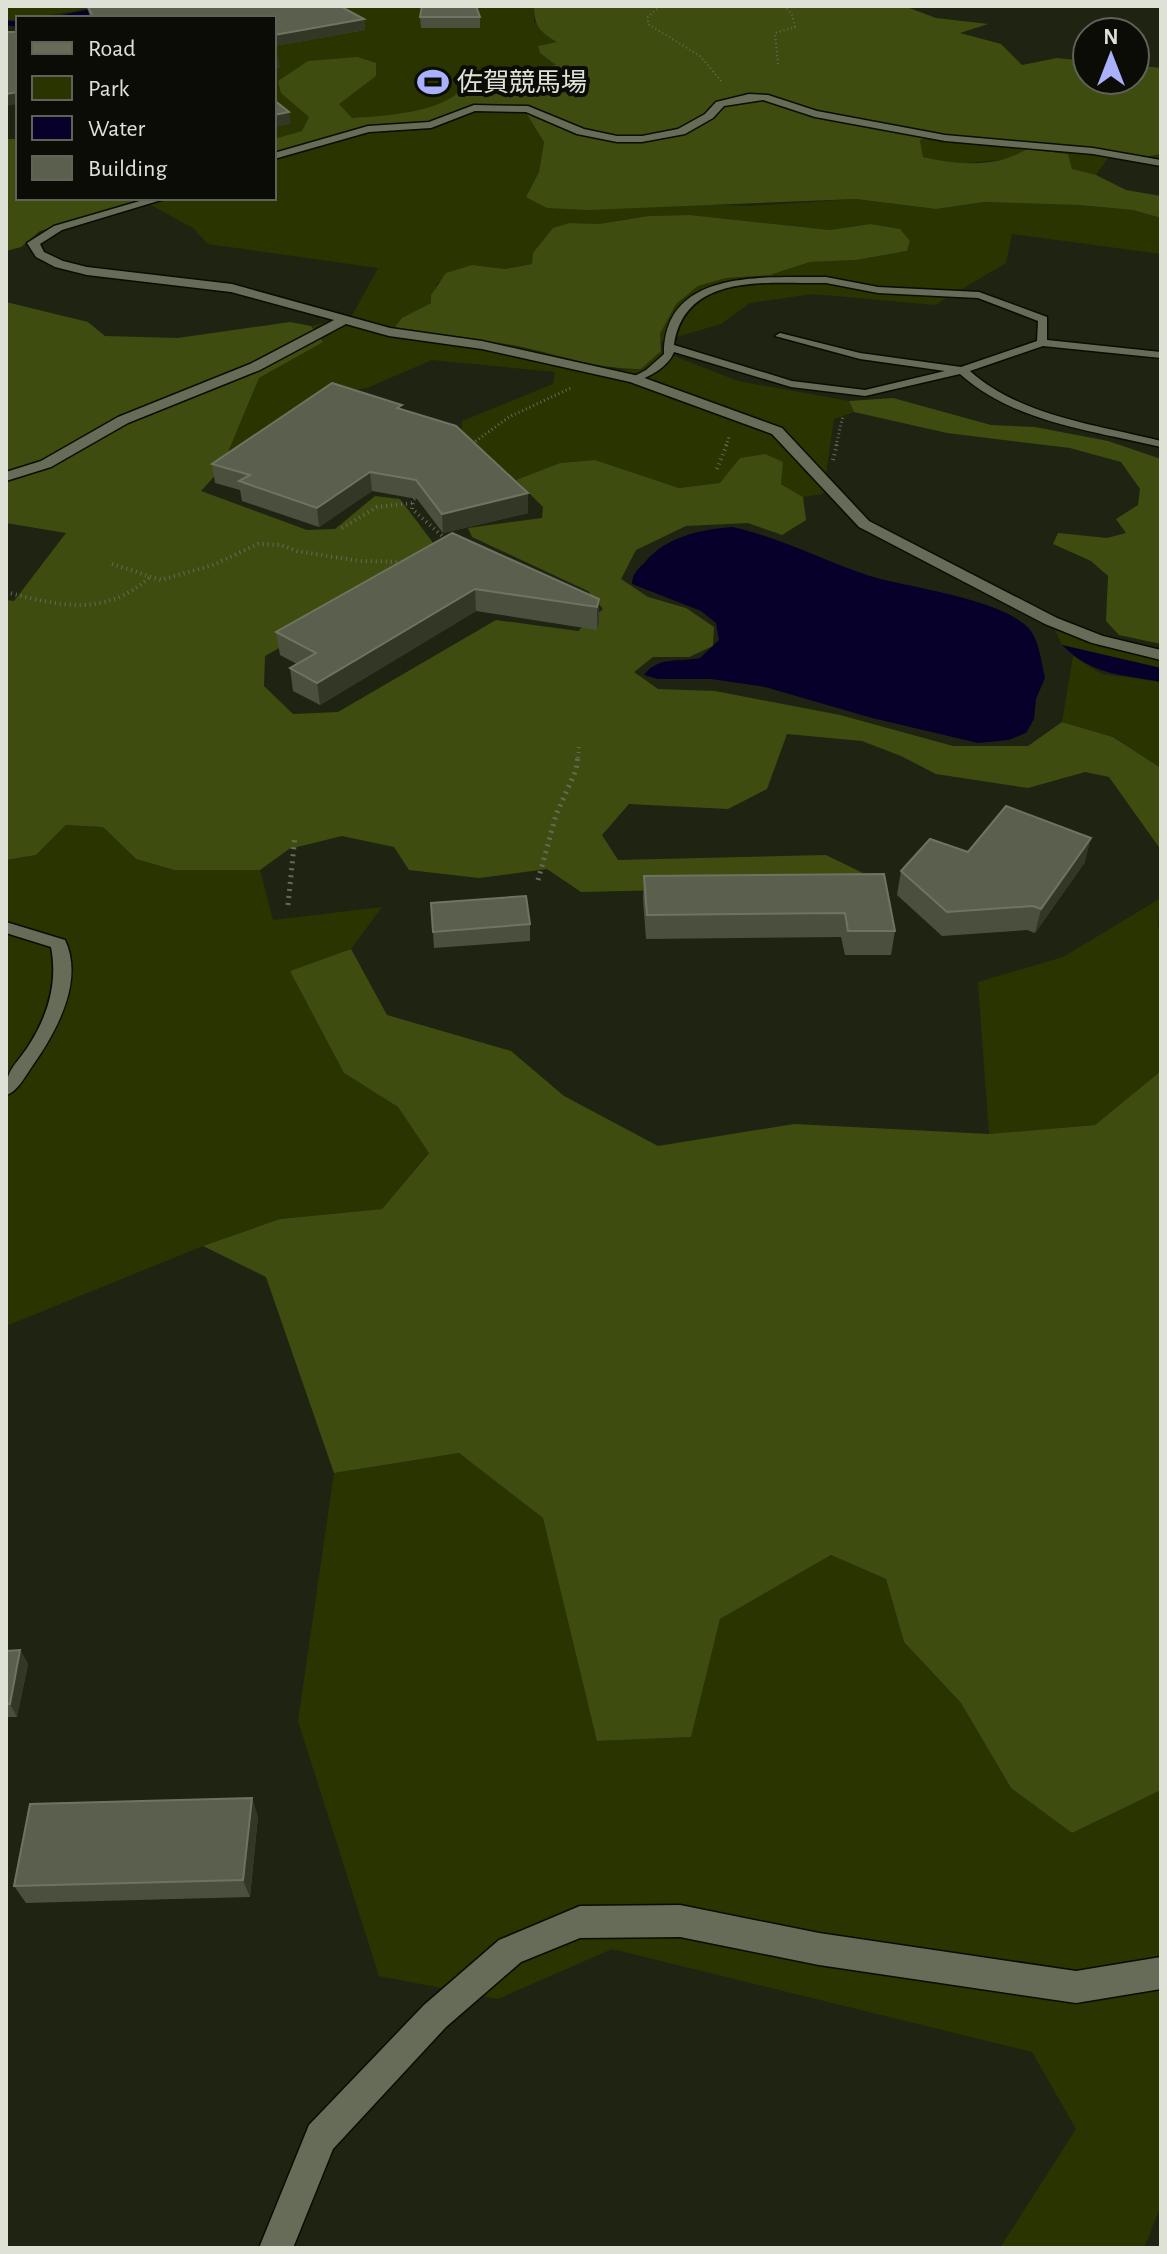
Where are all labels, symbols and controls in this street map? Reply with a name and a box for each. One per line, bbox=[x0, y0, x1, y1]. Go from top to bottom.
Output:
legend bbox=[16, 16, 276, 200]
north arrow bbox=[1071, 16, 1151, 96]
text: N bbox=[1103, 26, 1119, 48]
text: Road bbox=[88, 37, 136, 61]
sports icon: 佐賀競馬場 bbox=[416, 65, 450, 99]
place label: 佐賀競馬場 bbox=[457, 69, 587, 96]
text: Park bbox=[88, 77, 129, 101]
text: Water bbox=[88, 117, 146, 141]
text: Building bbox=[88, 157, 167, 181]

